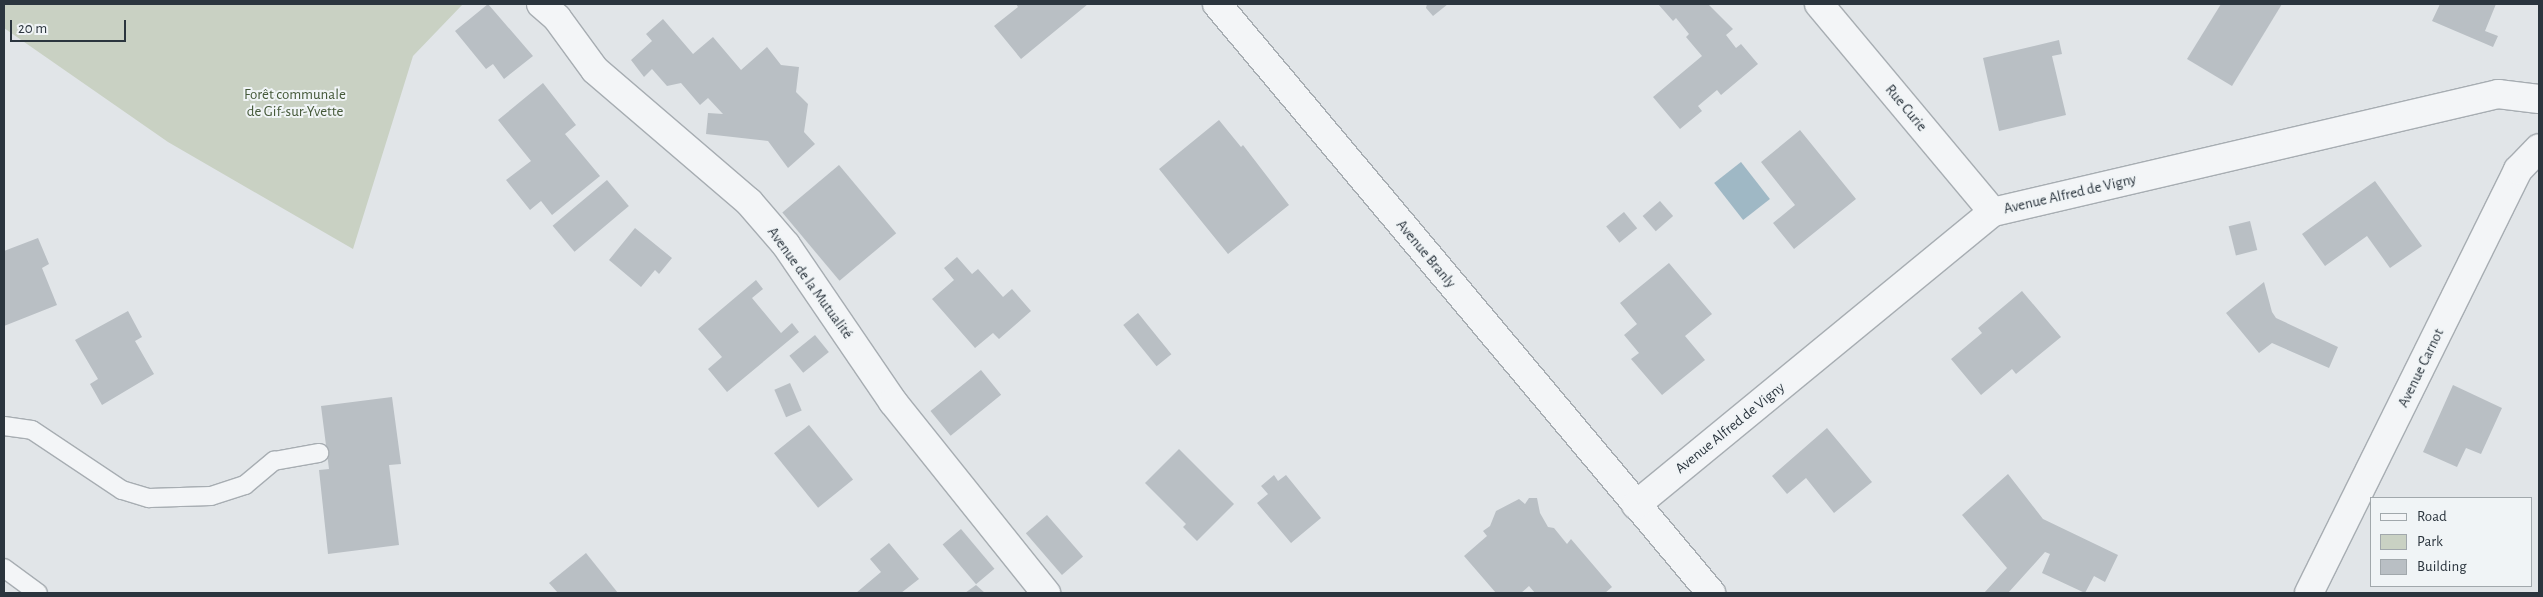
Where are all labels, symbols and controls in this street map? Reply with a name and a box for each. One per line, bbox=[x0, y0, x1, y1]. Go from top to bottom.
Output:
scale bar bbox=[12, 10, 129, 42]
text: 20 m bbox=[18, 21, 47, 36]
street label: Rue Curie bbox=[1881, 81, 1931, 135]
park label: Forêt communale de Gif-sur-Yvette bbox=[244, 85, 346, 120]
street label: Avenue Alfred de Vigny bbox=[2002, 170, 2138, 218]
street label: Avenue Branly bbox=[1392, 216, 1460, 292]
street label: Avenue de la Mutualité bbox=[763, 224, 857, 342]
street label: Avenue Carnot bbox=[2394, 326, 2448, 410]
street label: Avenue Alfred de Vigny bbox=[1672, 378, 1788, 478]
legend bbox=[2370, 497, 2533, 587]
text: Road bbox=[2417, 509, 2447, 524]
text: Park bbox=[2417, 534, 2443, 549]
text: Building bbox=[2417, 559, 2467, 574]

